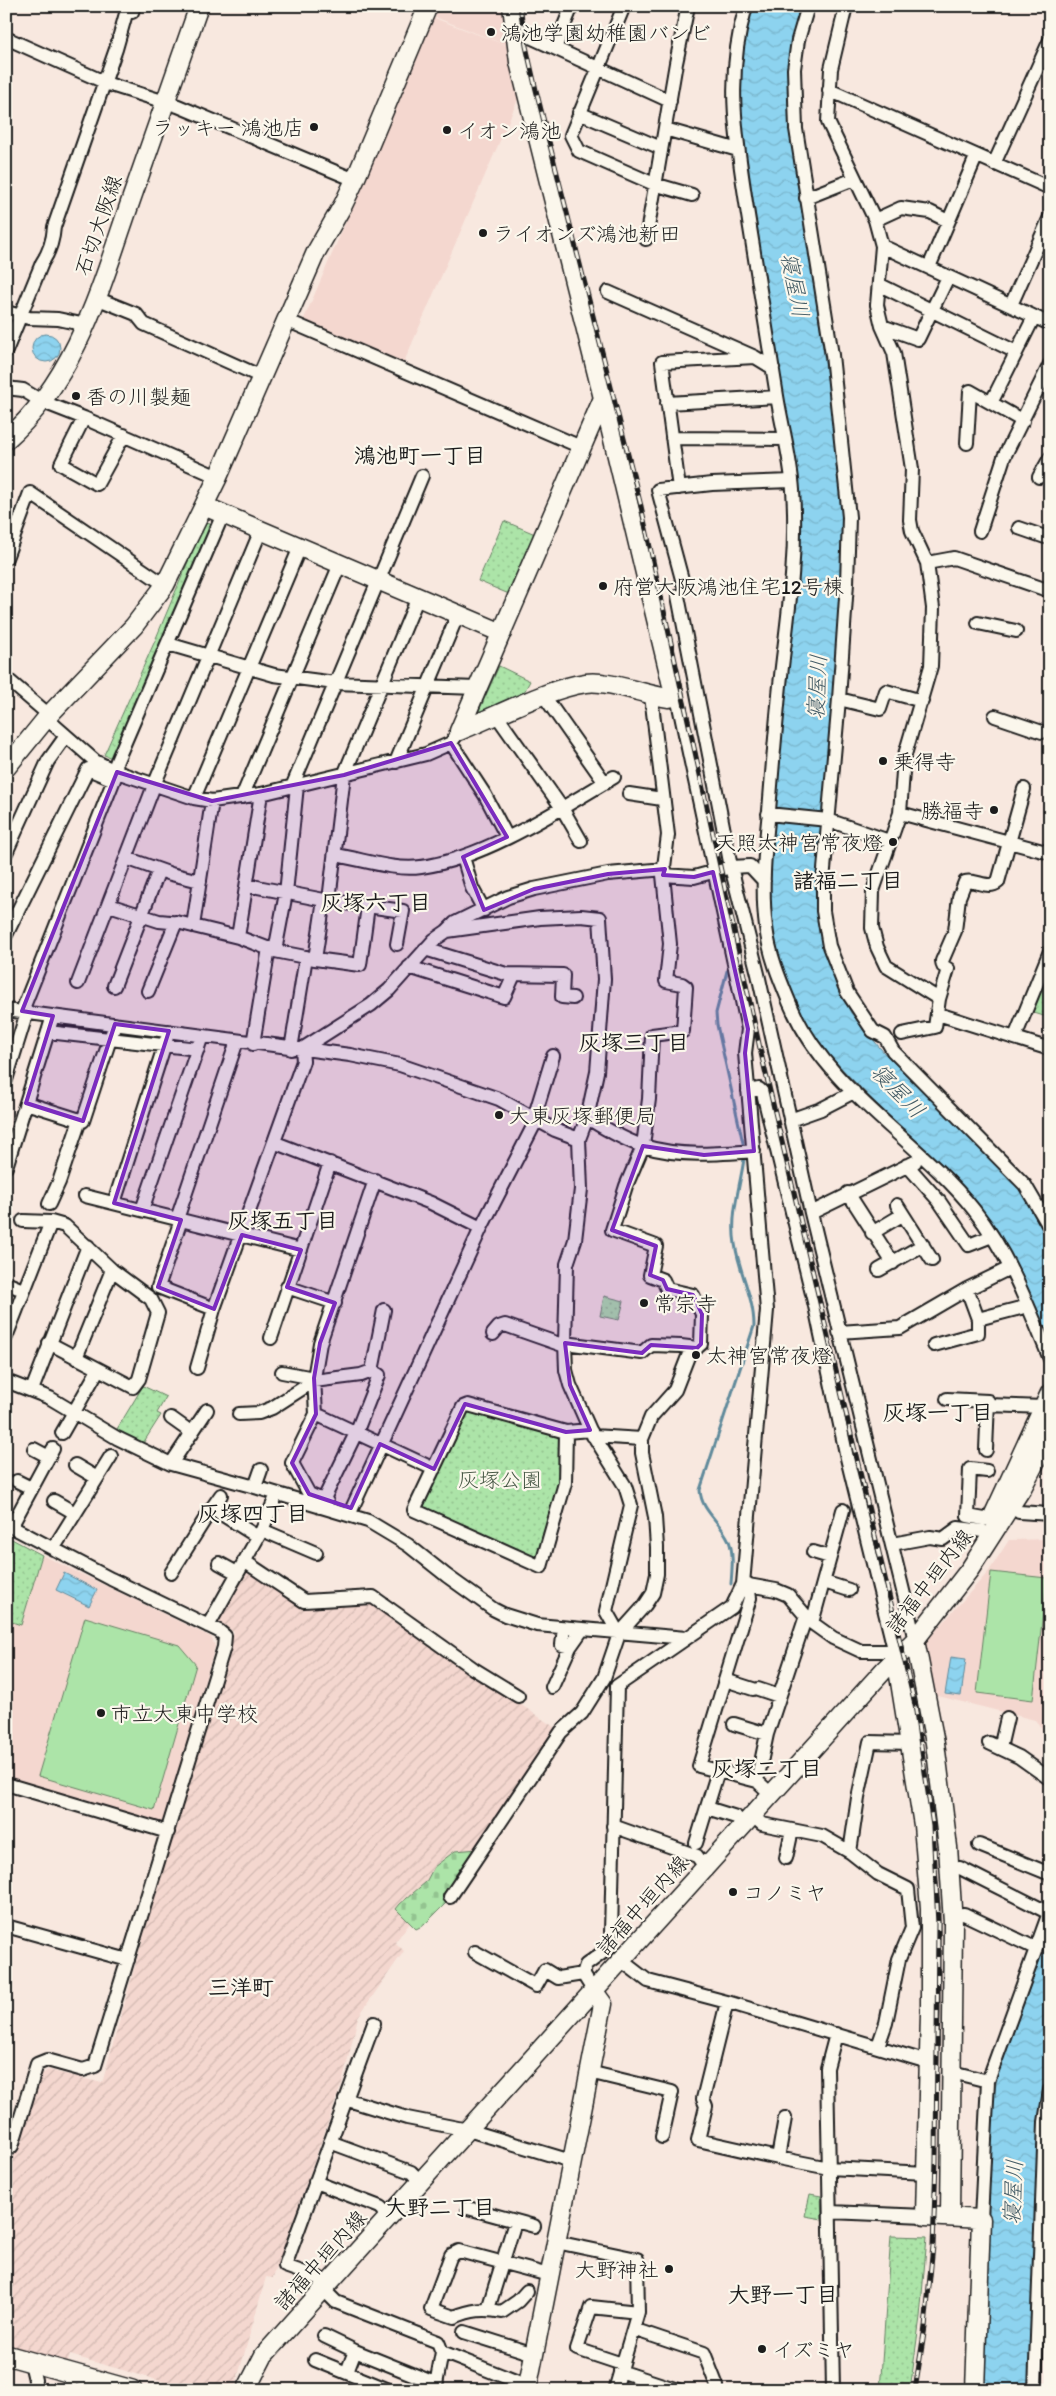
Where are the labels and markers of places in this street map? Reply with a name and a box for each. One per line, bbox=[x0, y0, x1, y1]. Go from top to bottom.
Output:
place label: 鴻池学園幼稚園バンビ bbox=[501, 20, 711, 45]
marker: 鴻池学園幼稚園バンビ bbox=[485, 26, 497, 38]
place label: ラッキー 鴻池店 bbox=[152, 115, 304, 140]
place label: イオン鴻池 bbox=[457, 118, 561, 143]
marker: ラッキー 鴻池店 bbox=[308, 121, 320, 133]
marker: イオン鴻池 bbox=[441, 124, 453, 136]
place label: ライオンズ鴻池新田 bbox=[493, 221, 680, 246]
marker: ライオンズ鴻池新田 bbox=[477, 227, 489, 239]
place label: 香の川製麺 bbox=[86, 384, 191, 409]
marker: 香の川製麺 bbox=[70, 390, 82, 402]
place label: 府営大阪鴻池住宅12号棟 bbox=[613, 574, 844, 599]
marker: 府営大阪鴻池住宅12号棟 bbox=[597, 580, 609, 592]
place label: 乗得寺 bbox=[893, 749, 956, 774]
marker: 乗得寺 bbox=[877, 755, 889, 767]
place label: 勝福寺 bbox=[921, 798, 984, 823]
marker: 勝福寺 bbox=[988, 804, 1000, 816]
place label: 天照太神宮常夜燈 bbox=[715, 830, 883, 855]
marker: 天照太神宮常夜燈 bbox=[887, 836, 899, 848]
place label: 大東灰塚郵便局 bbox=[509, 1103, 656, 1128]
marker: 大東灰塚郵便局 bbox=[493, 1109, 505, 1121]
place label: 常宗寺 bbox=[654, 1291, 717, 1316]
marker: 常宗寺 bbox=[638, 1297, 650, 1309]
place label: 太神宮常夜燈 bbox=[706, 1343, 832, 1368]
marker: 太神宮常夜燈 bbox=[690, 1349, 702, 1361]
place label: 市立大東中学校 bbox=[111, 1701, 258, 1726]
marker: 市立大東中学校 bbox=[95, 1707, 107, 1719]
place label: コノミヤ bbox=[743, 1880, 827, 1905]
marker: コノミヤ bbox=[727, 1886, 739, 1898]
place label: 大野神社 bbox=[575, 2257, 659, 2282]
marker: 大野神社 bbox=[663, 2263, 675, 2275]
place label: イズミヤ bbox=[772, 2337, 855, 2362]
marker: イズミヤ bbox=[756, 2343, 768, 2355]

